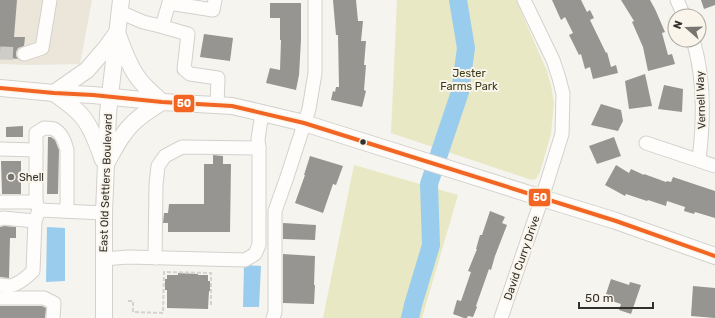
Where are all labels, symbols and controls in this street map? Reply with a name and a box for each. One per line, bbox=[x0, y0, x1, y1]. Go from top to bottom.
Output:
north arrow bbox=[667, 8, 707, 48]
text: N bbox=[671, 19, 686, 31]
park label: Jester Farms Park bbox=[440, 67, 498, 93]
street label: Vernell Way bbox=[693, 71, 709, 129]
line badge: 50 bbox=[173, 94, 195, 113]
text: 50 bbox=[177, 97, 191, 110]
street label: East Old Settlers Boulevard bbox=[97, 113, 115, 253]
unlabelled marker bbox=[358, 137, 368, 147]
place label: Shell bbox=[19, 171, 44, 184]
marker: Shell bbox=[6, 172, 16, 182]
line badge: 50 bbox=[528, 188, 551, 207]
text: 50 bbox=[533, 191, 547, 204]
street label: David Curry Drive bbox=[501, 214, 543, 302]
scale bar bbox=[579, 284, 653, 310]
text: 50 m bbox=[585, 291, 613, 305]

